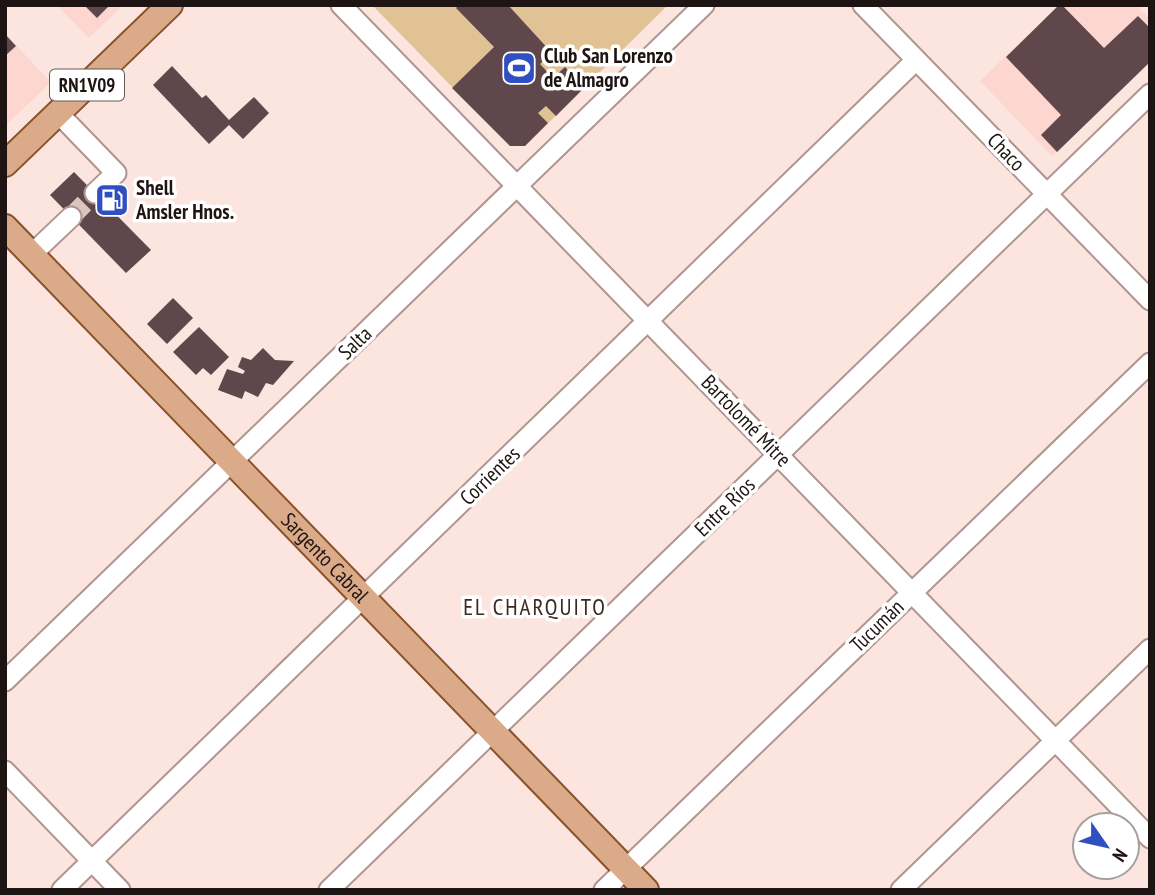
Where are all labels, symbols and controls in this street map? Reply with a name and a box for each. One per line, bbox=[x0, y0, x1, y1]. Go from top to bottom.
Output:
place label: Club San Lorenzo de Almagro bbox=[544, 42, 673, 93]
sports icon: Club San Lorenzo de Almagro bbox=[500, 49, 538, 87]
road number: RN1V09 bbox=[50, 69, 124, 100]
street label: Chaco bbox=[982, 127, 1031, 177]
place label: Shell Amsler Hnos. bbox=[135, 174, 234, 225]
fuel station icon: Shell Amsler Hnos. bbox=[93, 181, 131, 219]
street label: Salta bbox=[332, 320, 377, 365]
street label: Bartolomé Mitre bbox=[696, 369, 797, 473]
street label: Corrientes bbox=[454, 440, 525, 511]
street label: Entre Ríos bbox=[689, 471, 761, 542]
street label: Sargento Cabral bbox=[275, 507, 375, 608]
district label: EL CHARQUITO bbox=[463, 592, 607, 621]
street label: Tucumán bbox=[844, 593, 909, 658]
north arrow bbox=[1071, 811, 1141, 881]
text: N bbox=[1107, 845, 1133, 866]

